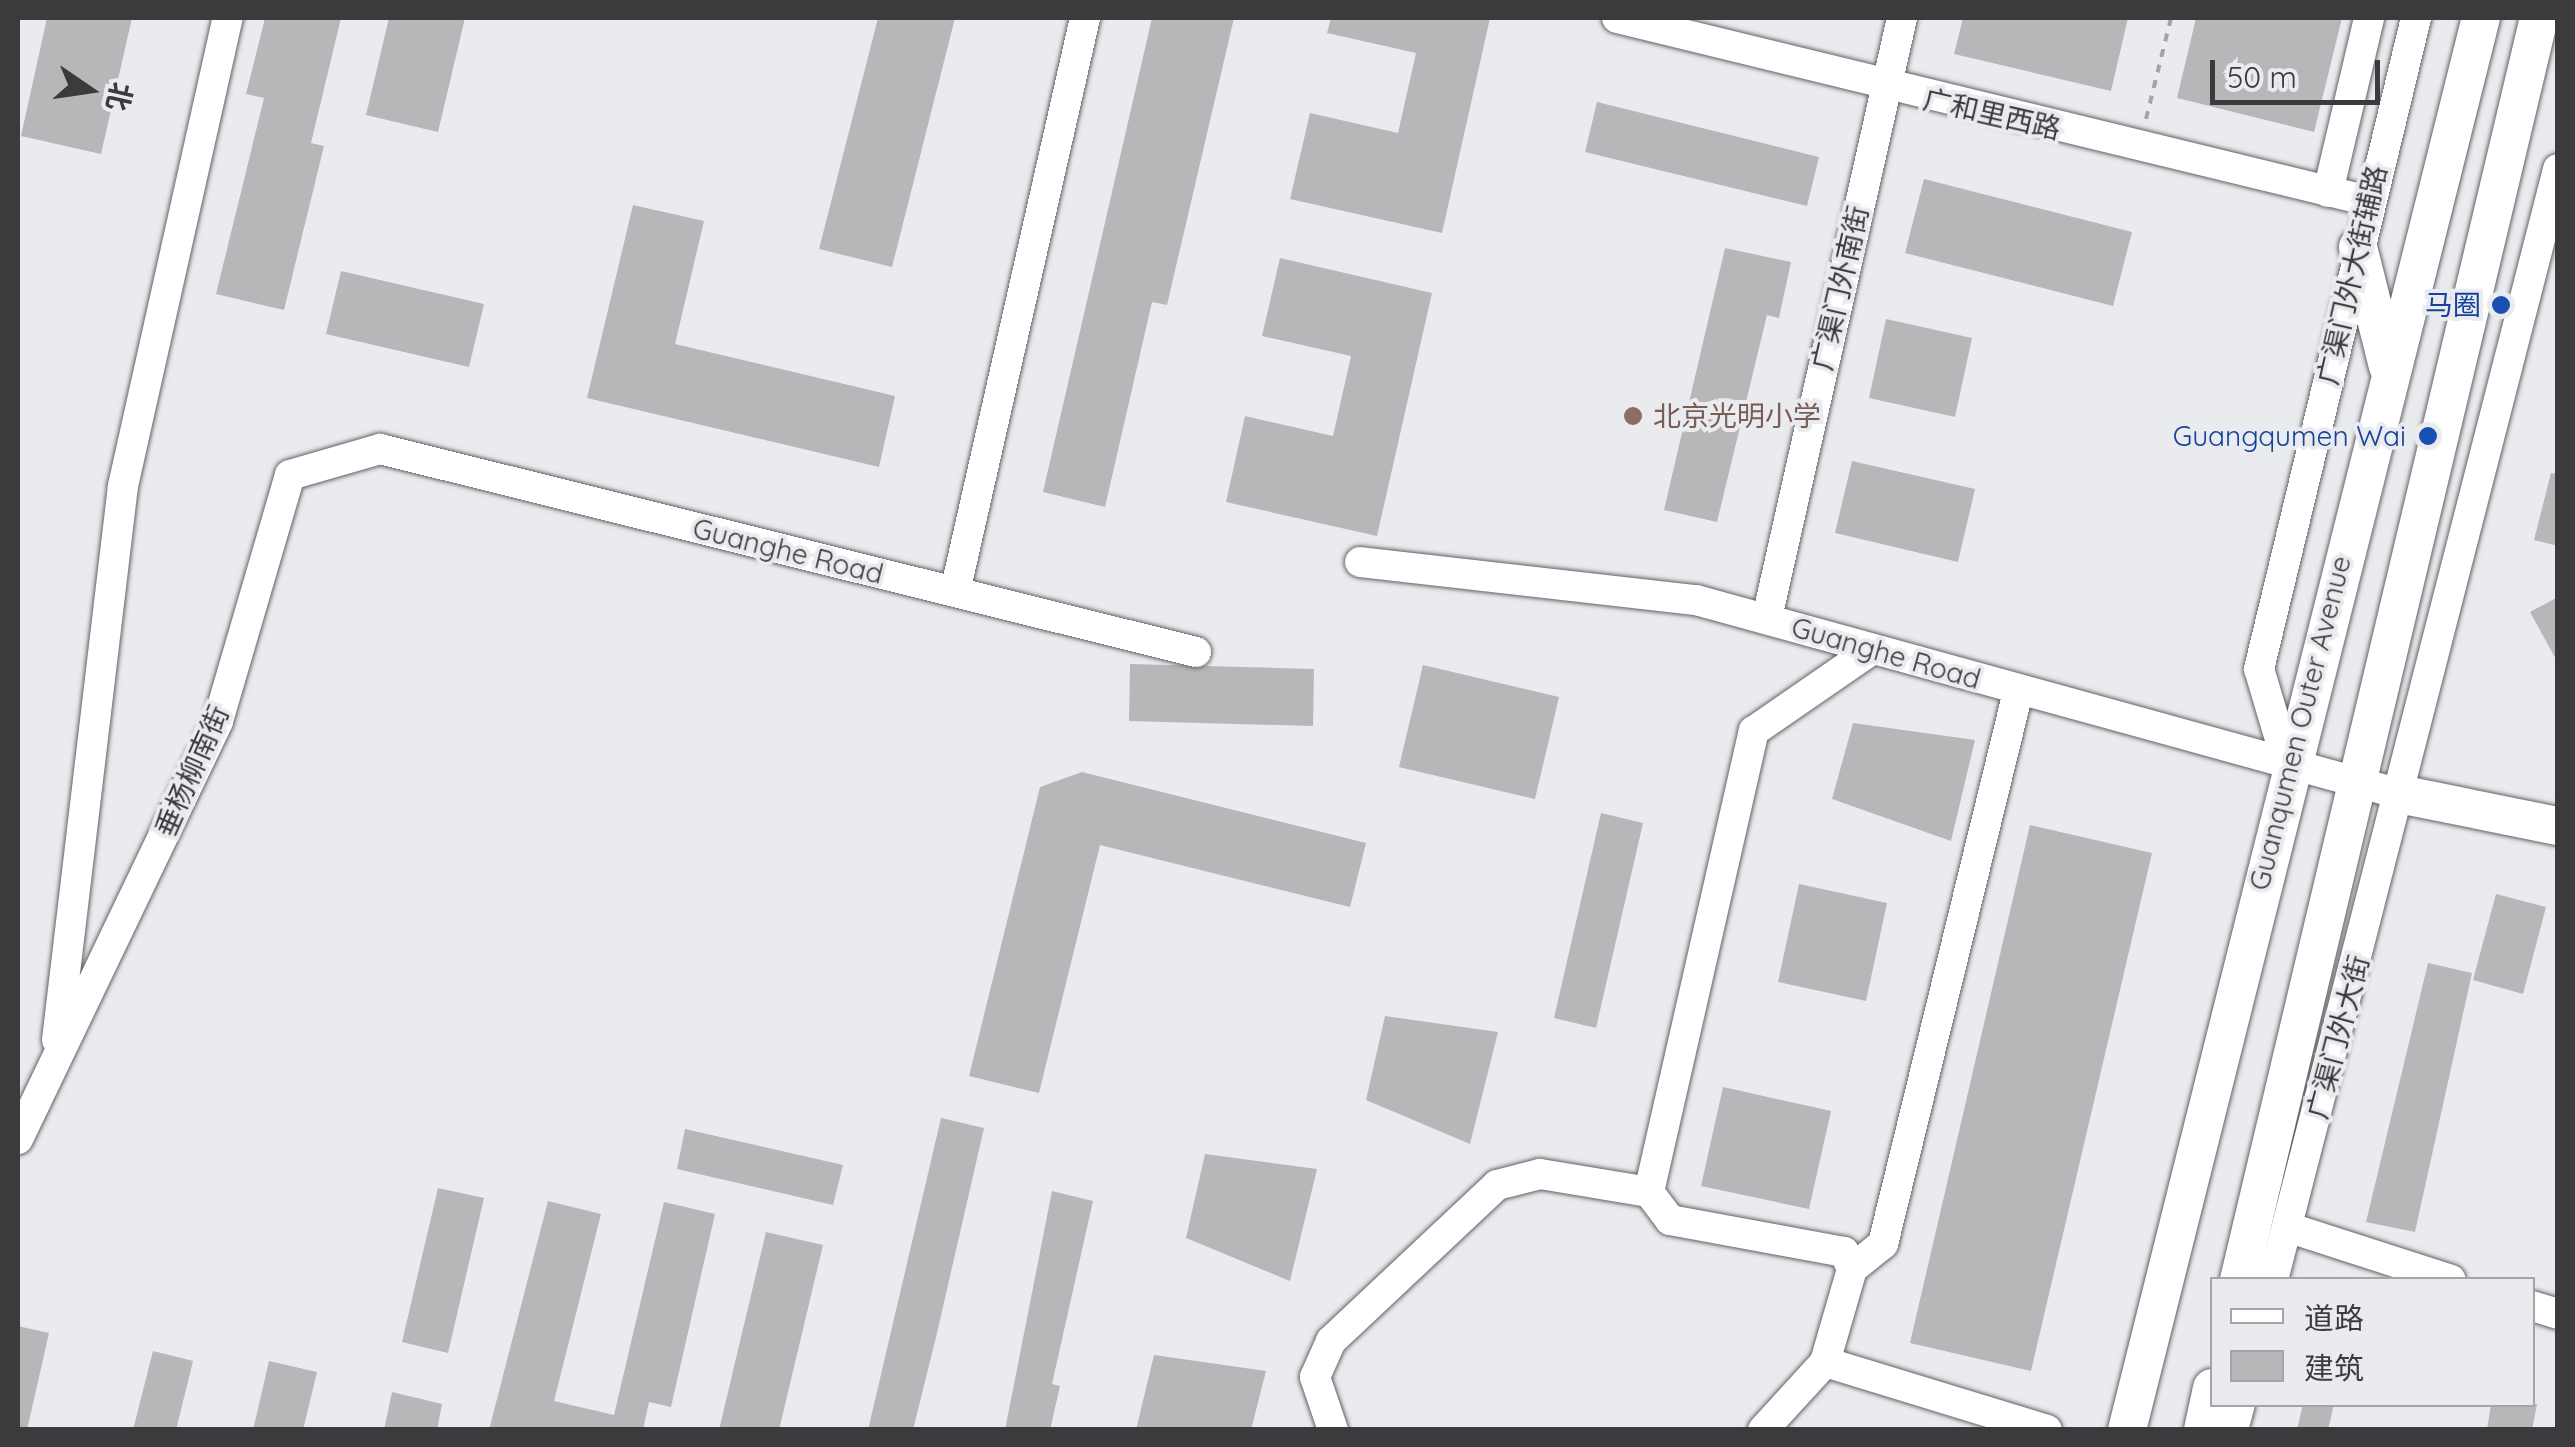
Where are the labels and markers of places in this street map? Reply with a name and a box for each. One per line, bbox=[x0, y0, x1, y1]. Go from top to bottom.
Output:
place label: 马圈 bbox=[2425, 288, 2481, 322]
marker: 马圈 bbox=[2490, 294, 2512, 316]
place label: 北京光明小学 bbox=[1653, 399, 1821, 433]
marker: 北京光明小学 bbox=[1622, 405, 1644, 427]
place label: Guangqumen Wai bbox=[2173, 419, 2406, 453]
marker: Guangqumen Wai bbox=[2415, 423, 2441, 449]

